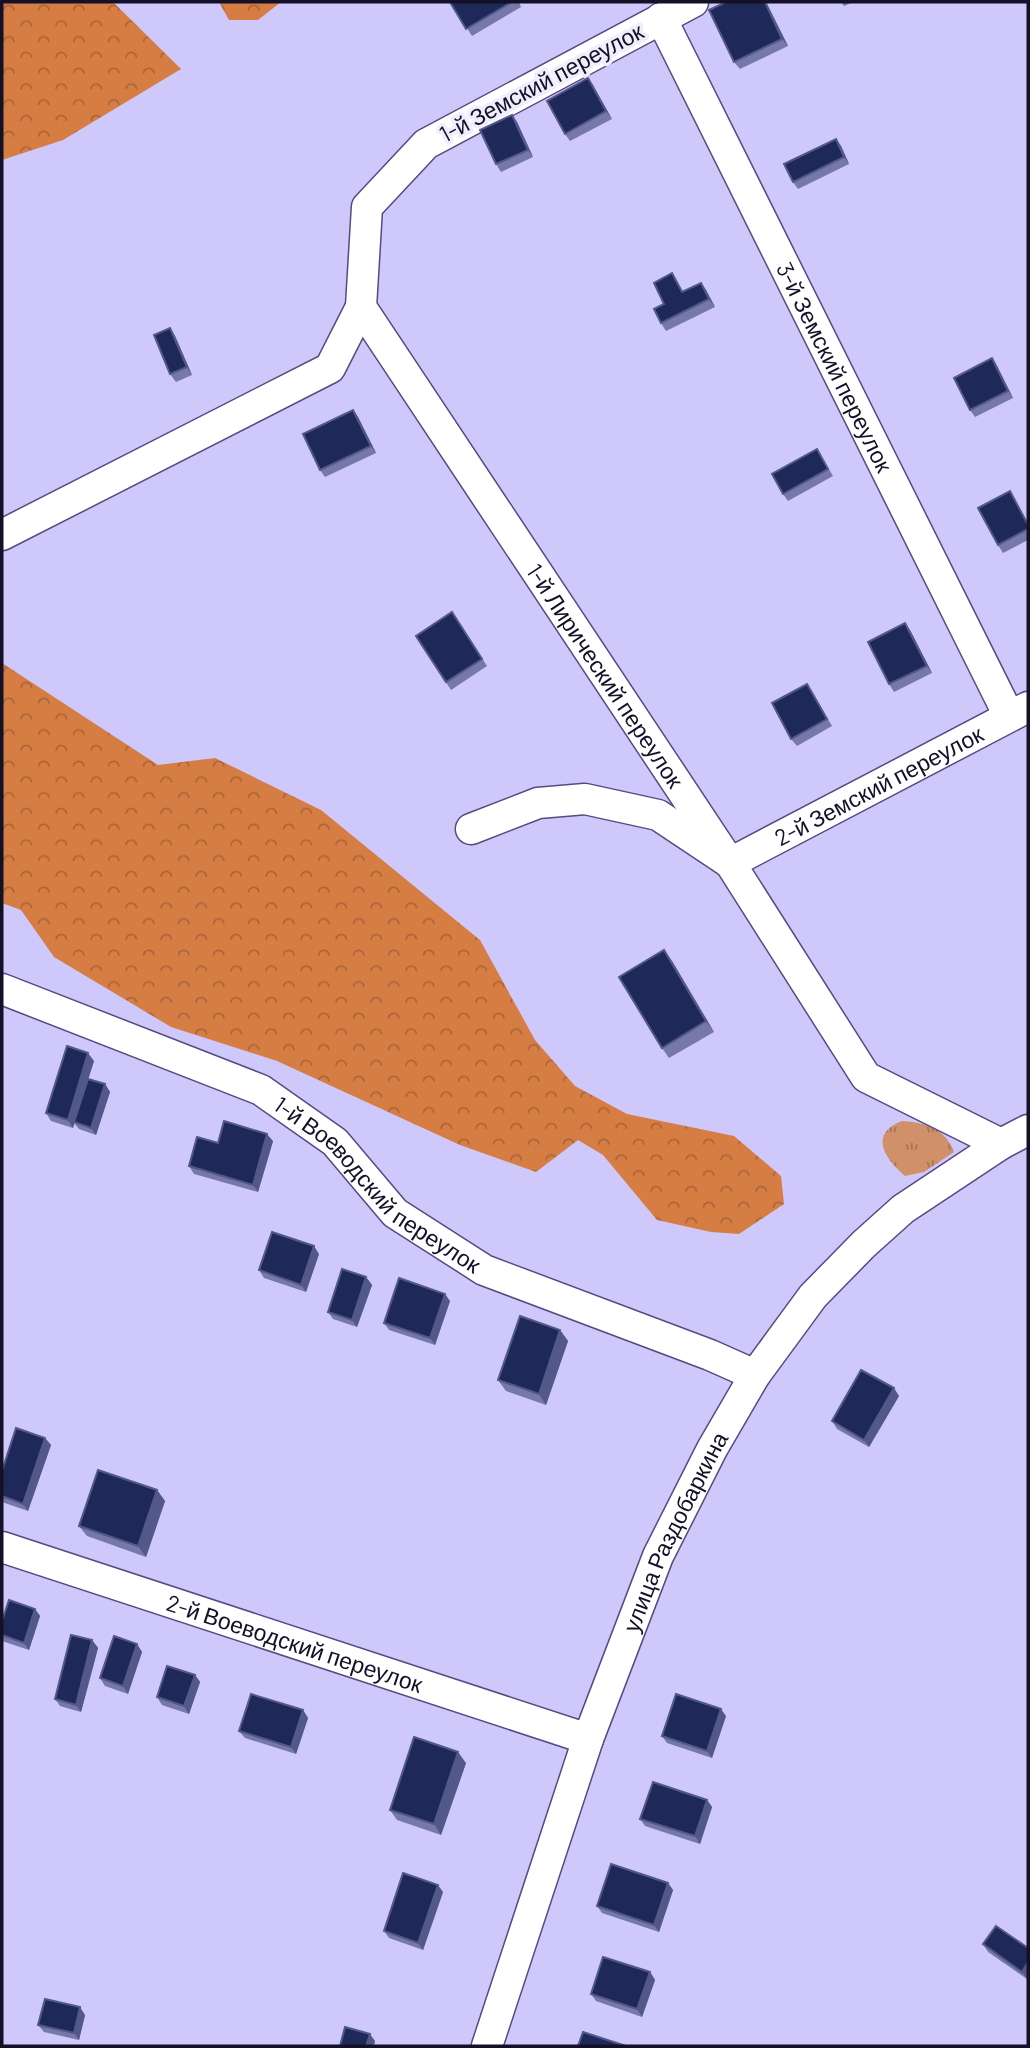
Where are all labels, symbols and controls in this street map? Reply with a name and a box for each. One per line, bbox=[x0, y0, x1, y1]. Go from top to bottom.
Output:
street label: 1-й Земский переулок bbox=[434, 16, 649, 148]
street label: 3-й Земский переулок bbox=[771, 257, 899, 477]
street label: 1-й Лирический переулок bbox=[521, 558, 690, 793]
street label: 2-й Земский переулок bbox=[770, 719, 988, 851]
street label: 1-й Воеводский переулок bbox=[269, 1090, 487, 1279]
street label: улица Раздобаркина bbox=[616, 1426, 733, 1636]
street label: 2-й Воеводский переулок bbox=[163, 1588, 427, 1698]

